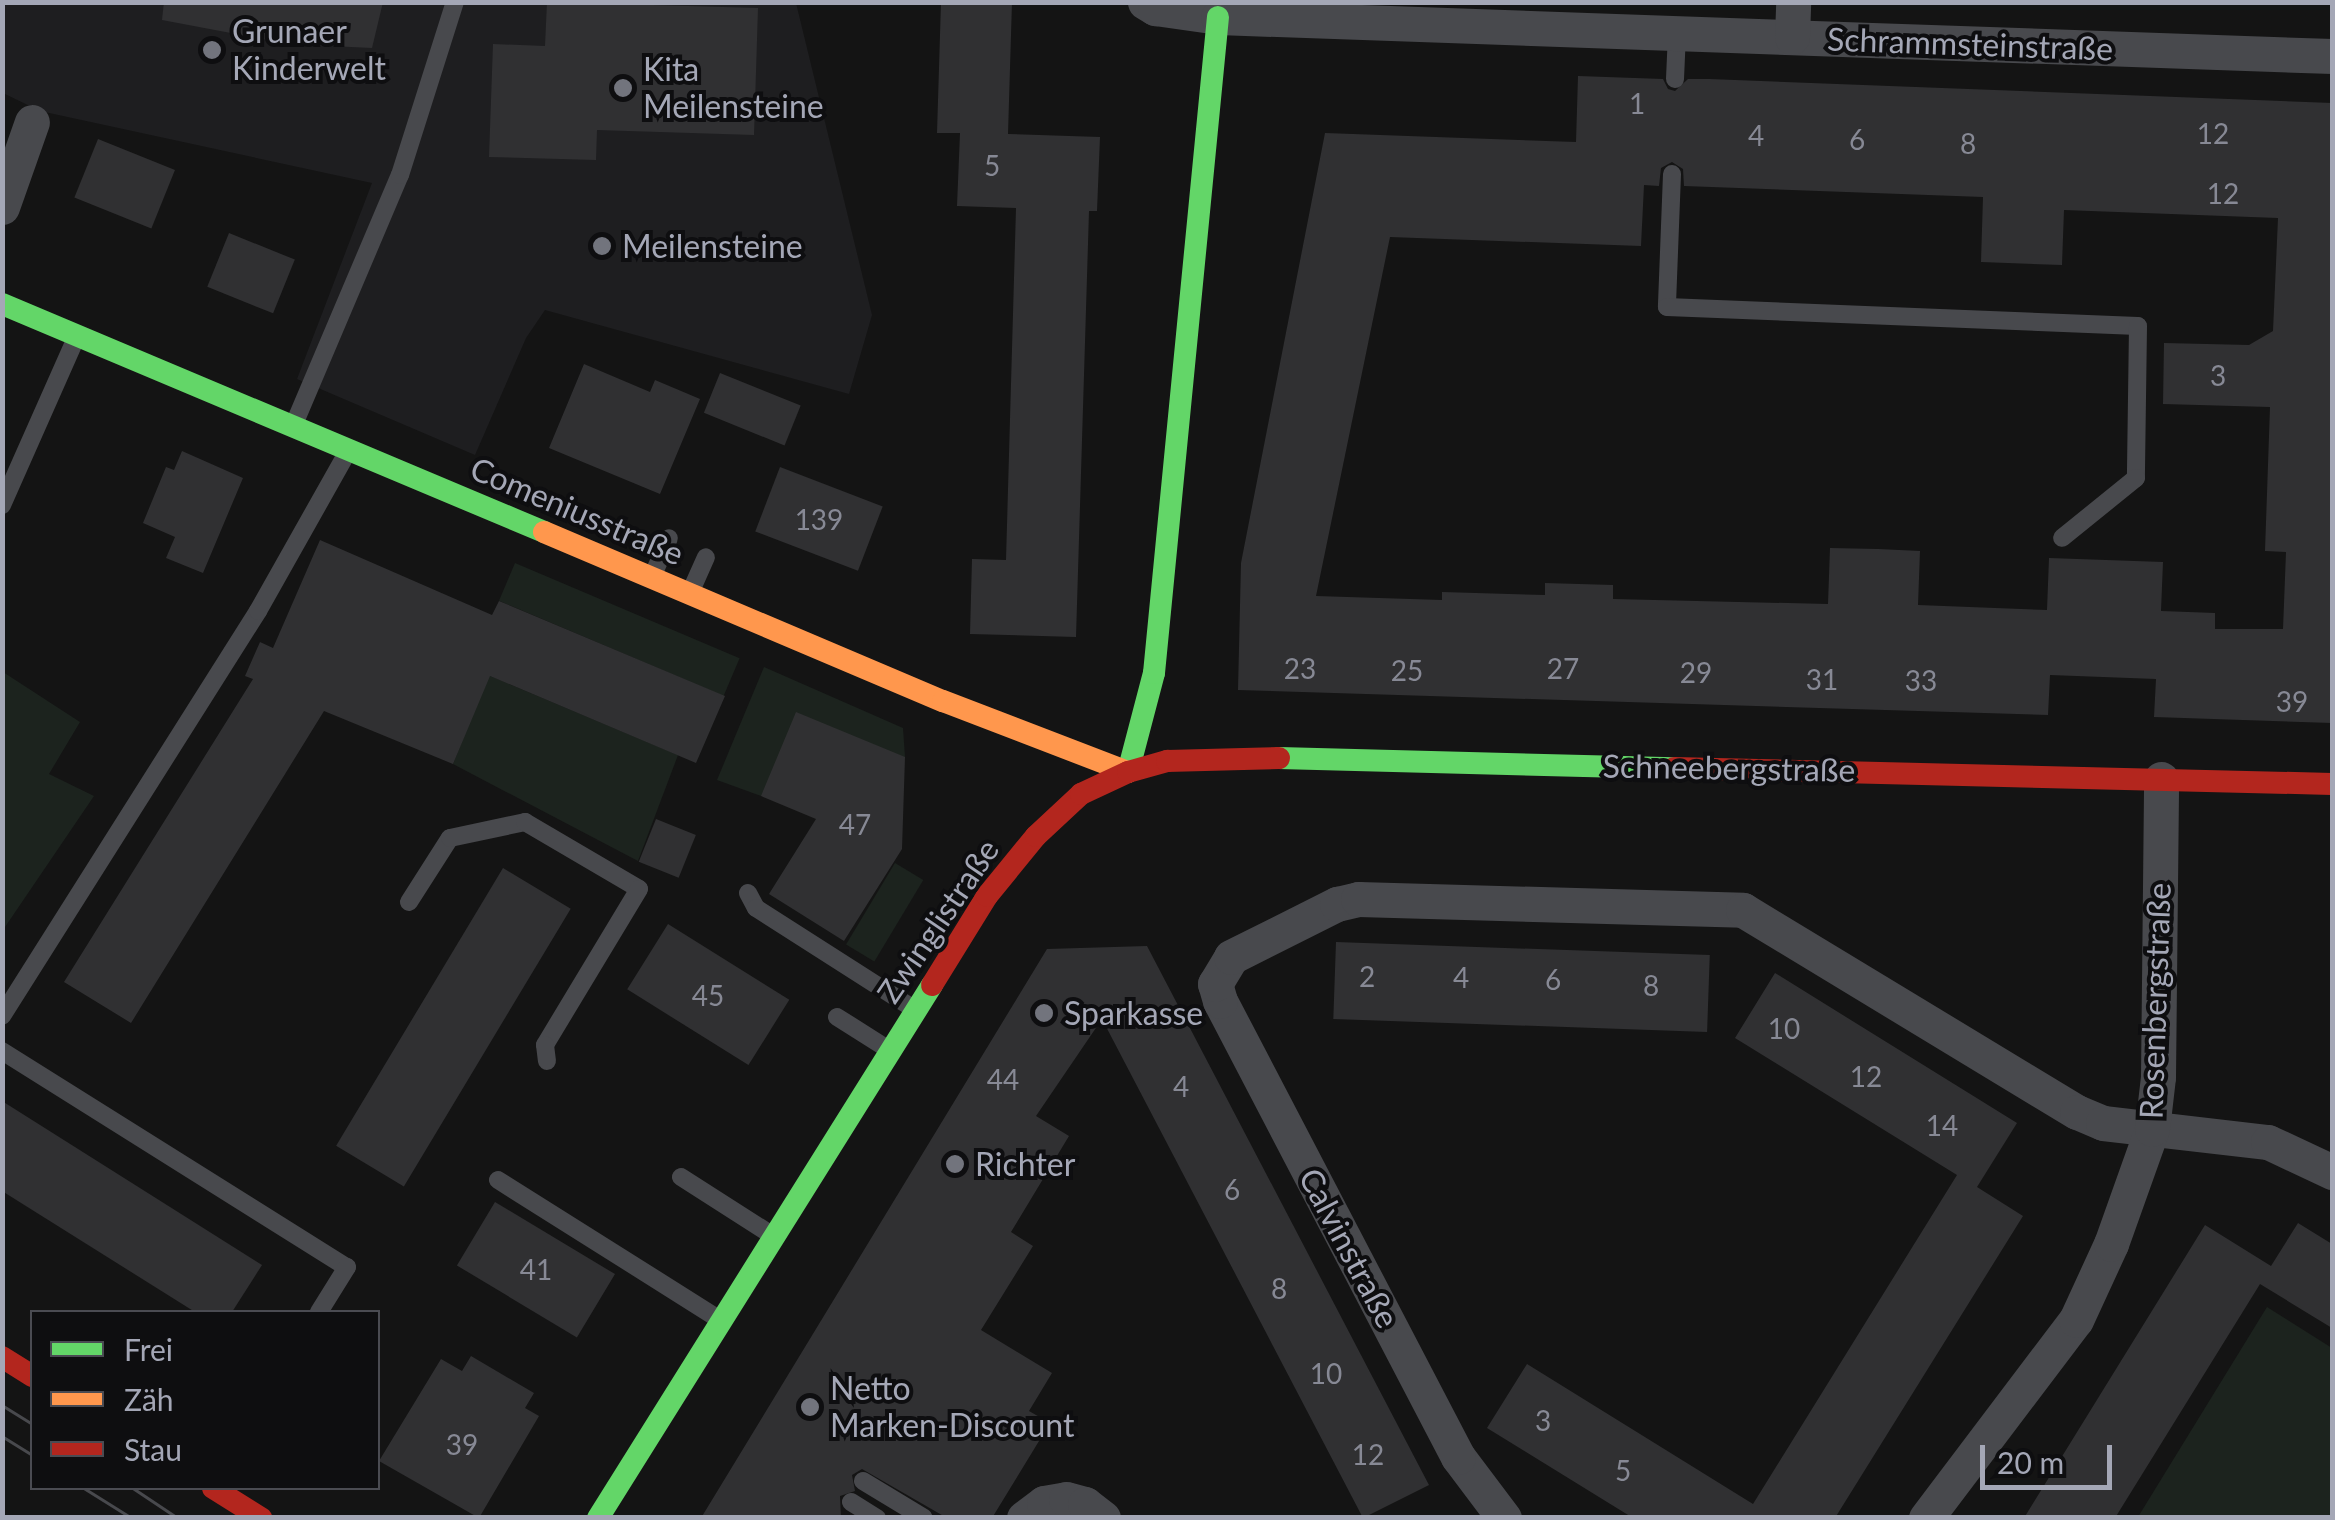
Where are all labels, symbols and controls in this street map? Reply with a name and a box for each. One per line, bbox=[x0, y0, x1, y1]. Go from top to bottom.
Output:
place label: Grunaer Kinderwelt bbox=[232, 13, 386, 88]
street label: Schrammsteinstraße bbox=[1826, 20, 2114, 68]
marker: Grunaer Kinderwelt bbox=[201, 39, 223, 61]
place label: Kita Meilensteine bbox=[643, 51, 824, 126]
marker: Kita Meilensteine bbox=[612, 77, 634, 99]
house number: 1 bbox=[1629, 86, 1645, 120]
house number: 12 bbox=[2197, 116, 2229, 150]
house number: 4 bbox=[1748, 118, 1764, 152]
house number: 6 bbox=[1849, 122, 1865, 156]
house number: 8 bbox=[1960, 126, 1976, 160]
house number: 5 bbox=[984, 148, 1000, 182]
house number: 12 bbox=[2207, 176, 2239, 210]
place label: Meilensteine bbox=[622, 227, 803, 265]
marker: Meilensteine bbox=[591, 235, 613, 257]
house number: 3 bbox=[2210, 358, 2226, 392]
street label: Comeniusstraße bbox=[465, 449, 689, 573]
house number: 139 bbox=[795, 502, 843, 536]
house number: 23 bbox=[1284, 651, 1316, 685]
house number: 27 bbox=[1547, 651, 1579, 685]
house number: 25 bbox=[1391, 653, 1423, 687]
house number: 29 bbox=[1680, 655, 1712, 689]
house number: 31 bbox=[1806, 662, 1838, 696]
house number: 33 bbox=[1905, 663, 1937, 697]
house number: 39 bbox=[2276, 684, 2308, 718]
street label: Schneebergstraße bbox=[1602, 747, 1856, 789]
house number: 47 bbox=[839, 807, 871, 841]
street label: Zwinglistraße bbox=[869, 832, 1007, 1010]
street label: Rosenbergstraße bbox=[2132, 882, 2178, 1120]
house number: 2 bbox=[1359, 959, 1375, 993]
house number: 4 bbox=[1453, 960, 1469, 994]
house number: 6 bbox=[1545, 962, 1561, 996]
house number: 8 bbox=[1643, 968, 1659, 1002]
house number: 45 bbox=[692, 978, 724, 1012]
place label: Sparkasse bbox=[1064, 994, 1203, 1032]
marker: Sparkasse bbox=[1033, 1002, 1055, 1024]
house number: 10 bbox=[1768, 1011, 1800, 1045]
house number: 12 bbox=[1850, 1059, 1882, 1093]
house number: 44 bbox=[987, 1062, 1019, 1096]
house number: 4 bbox=[1173, 1069, 1189, 1103]
house number: 14 bbox=[1926, 1108, 1958, 1142]
place label: Richter bbox=[975, 1145, 1075, 1183]
marker: Richter bbox=[944, 1153, 966, 1175]
street label: Calvinstraße bbox=[1291, 1162, 1407, 1334]
house number: 6 bbox=[1224, 1172, 1240, 1206]
house number: 41 bbox=[520, 1252, 552, 1286]
house number: 8 bbox=[1271, 1271, 1287, 1305]
legend bbox=[30, 1310, 380, 1490]
text: Frei bbox=[124, 1331, 173, 1367]
house number: 10 bbox=[1310, 1356, 1342, 1390]
place label: Netto Marken-Discount bbox=[830, 1370, 1074, 1445]
text: Zäh bbox=[124, 1381, 174, 1417]
marker: Netto Marken-Discount bbox=[799, 1396, 821, 1418]
house number: 3 bbox=[1535, 1403, 1551, 1437]
scale bar bbox=[1985, 1425, 2118, 1487]
house number: 39 bbox=[446, 1427, 478, 1461]
text: Stau bbox=[124, 1431, 182, 1467]
house number: 12 bbox=[1352, 1437, 1384, 1471]
text: 20 m bbox=[1997, 1444, 2064, 1480]
house number: 5 bbox=[1615, 1453, 1631, 1487]

